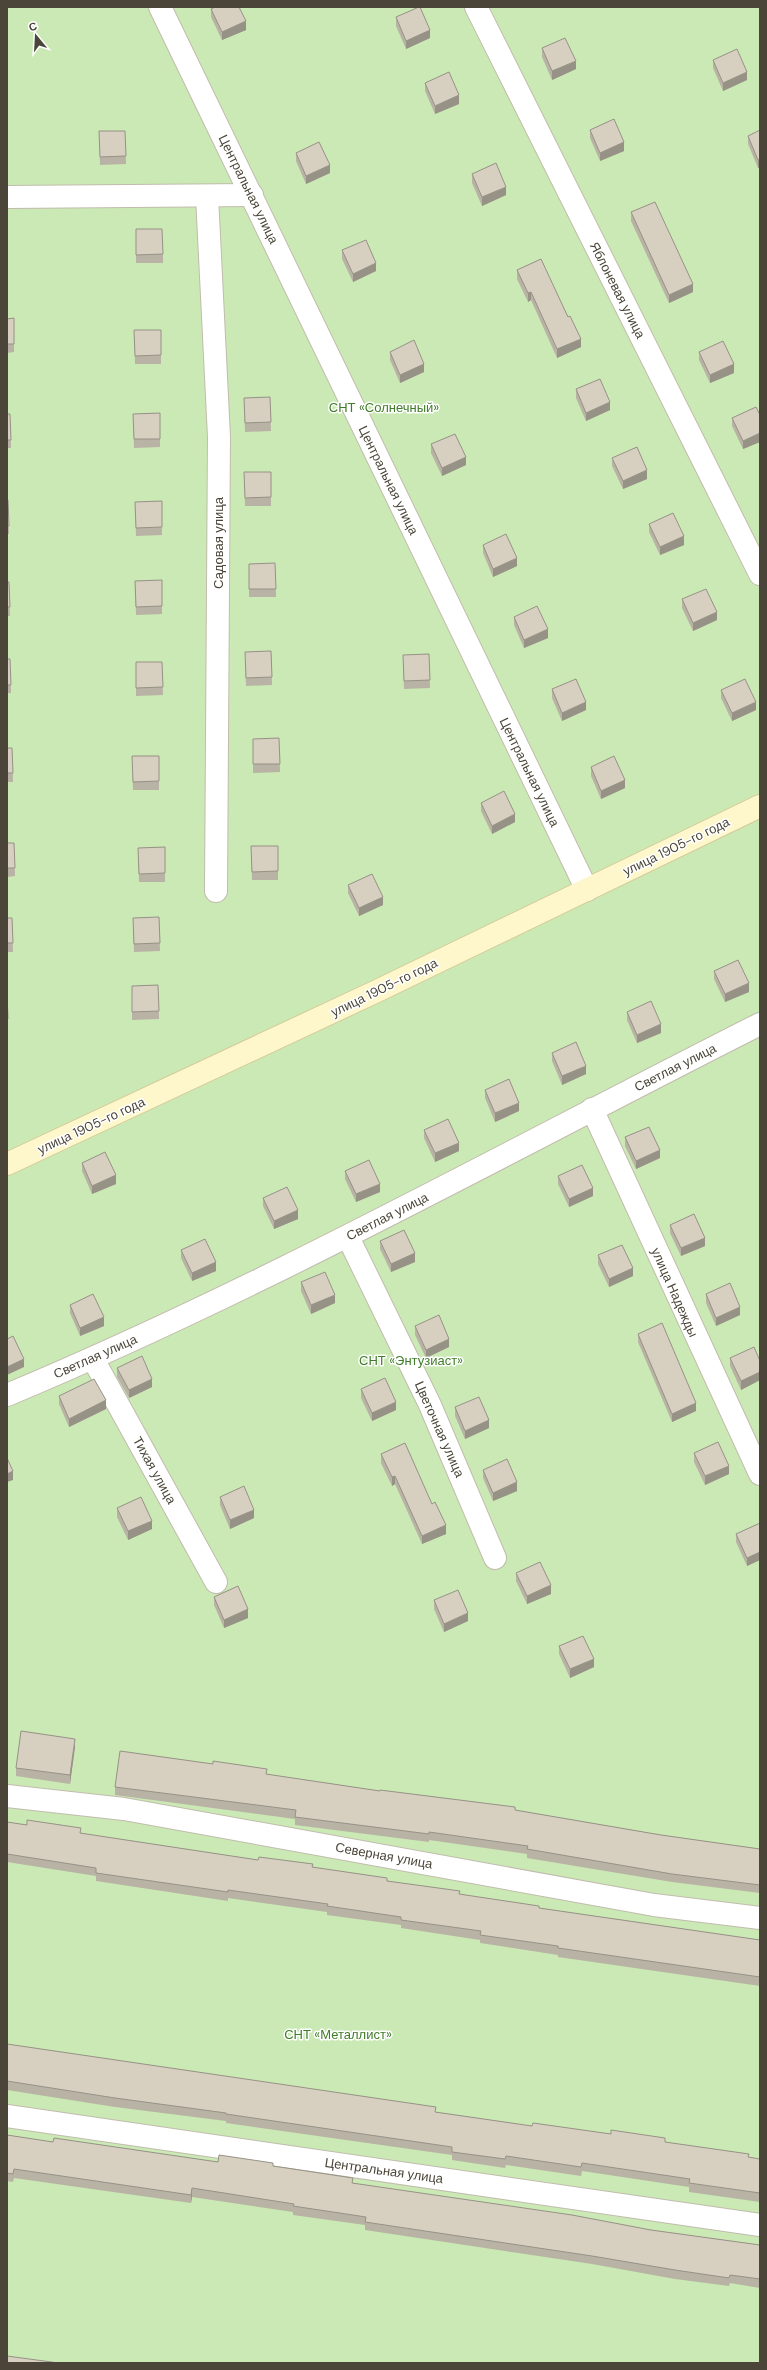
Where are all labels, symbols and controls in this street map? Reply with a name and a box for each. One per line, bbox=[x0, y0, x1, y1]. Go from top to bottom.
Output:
north arrow bbox=[16, 16, 56, 56]
text: С bbox=[27, 19, 39, 34]
street label: Центральная улица bbox=[215, 132, 283, 247]
street label: Яблоневая улица bbox=[586, 239, 650, 342]
park label: СНТ «Солнечный» bbox=[329, 399, 439, 416]
street label: Центральная улица bbox=[355, 423, 423, 538]
street label: Садовая улица bbox=[210, 496, 227, 589]
street label: Центральная улица bbox=[496, 715, 564, 830]
street label: улица 1905-го года bbox=[620, 813, 733, 880]
street label: улица 1905-го года bbox=[328, 954, 441, 1021]
street label: Светлая улица bbox=[631, 1039, 720, 1095]
street label: улица 1905-го года bbox=[35, 1093, 148, 1158]
street label: Светлая улица bbox=[343, 1188, 432, 1244]
street label: улица Надежды bbox=[647, 1245, 702, 1340]
street label: Светлая улица bbox=[51, 1330, 140, 1382]
park label: СНТ «Энтузиаст» bbox=[359, 1352, 463, 1369]
street label: Цветочная улица bbox=[411, 1379, 469, 1481]
street label: Тихая улица bbox=[129, 1434, 180, 1508]
street label: Северная улица bbox=[334, 1839, 435, 1873]
park label: СНТ «Металлист» bbox=[284, 2026, 392, 2043]
street label: Центральная улица bbox=[324, 2154, 445, 2187]

